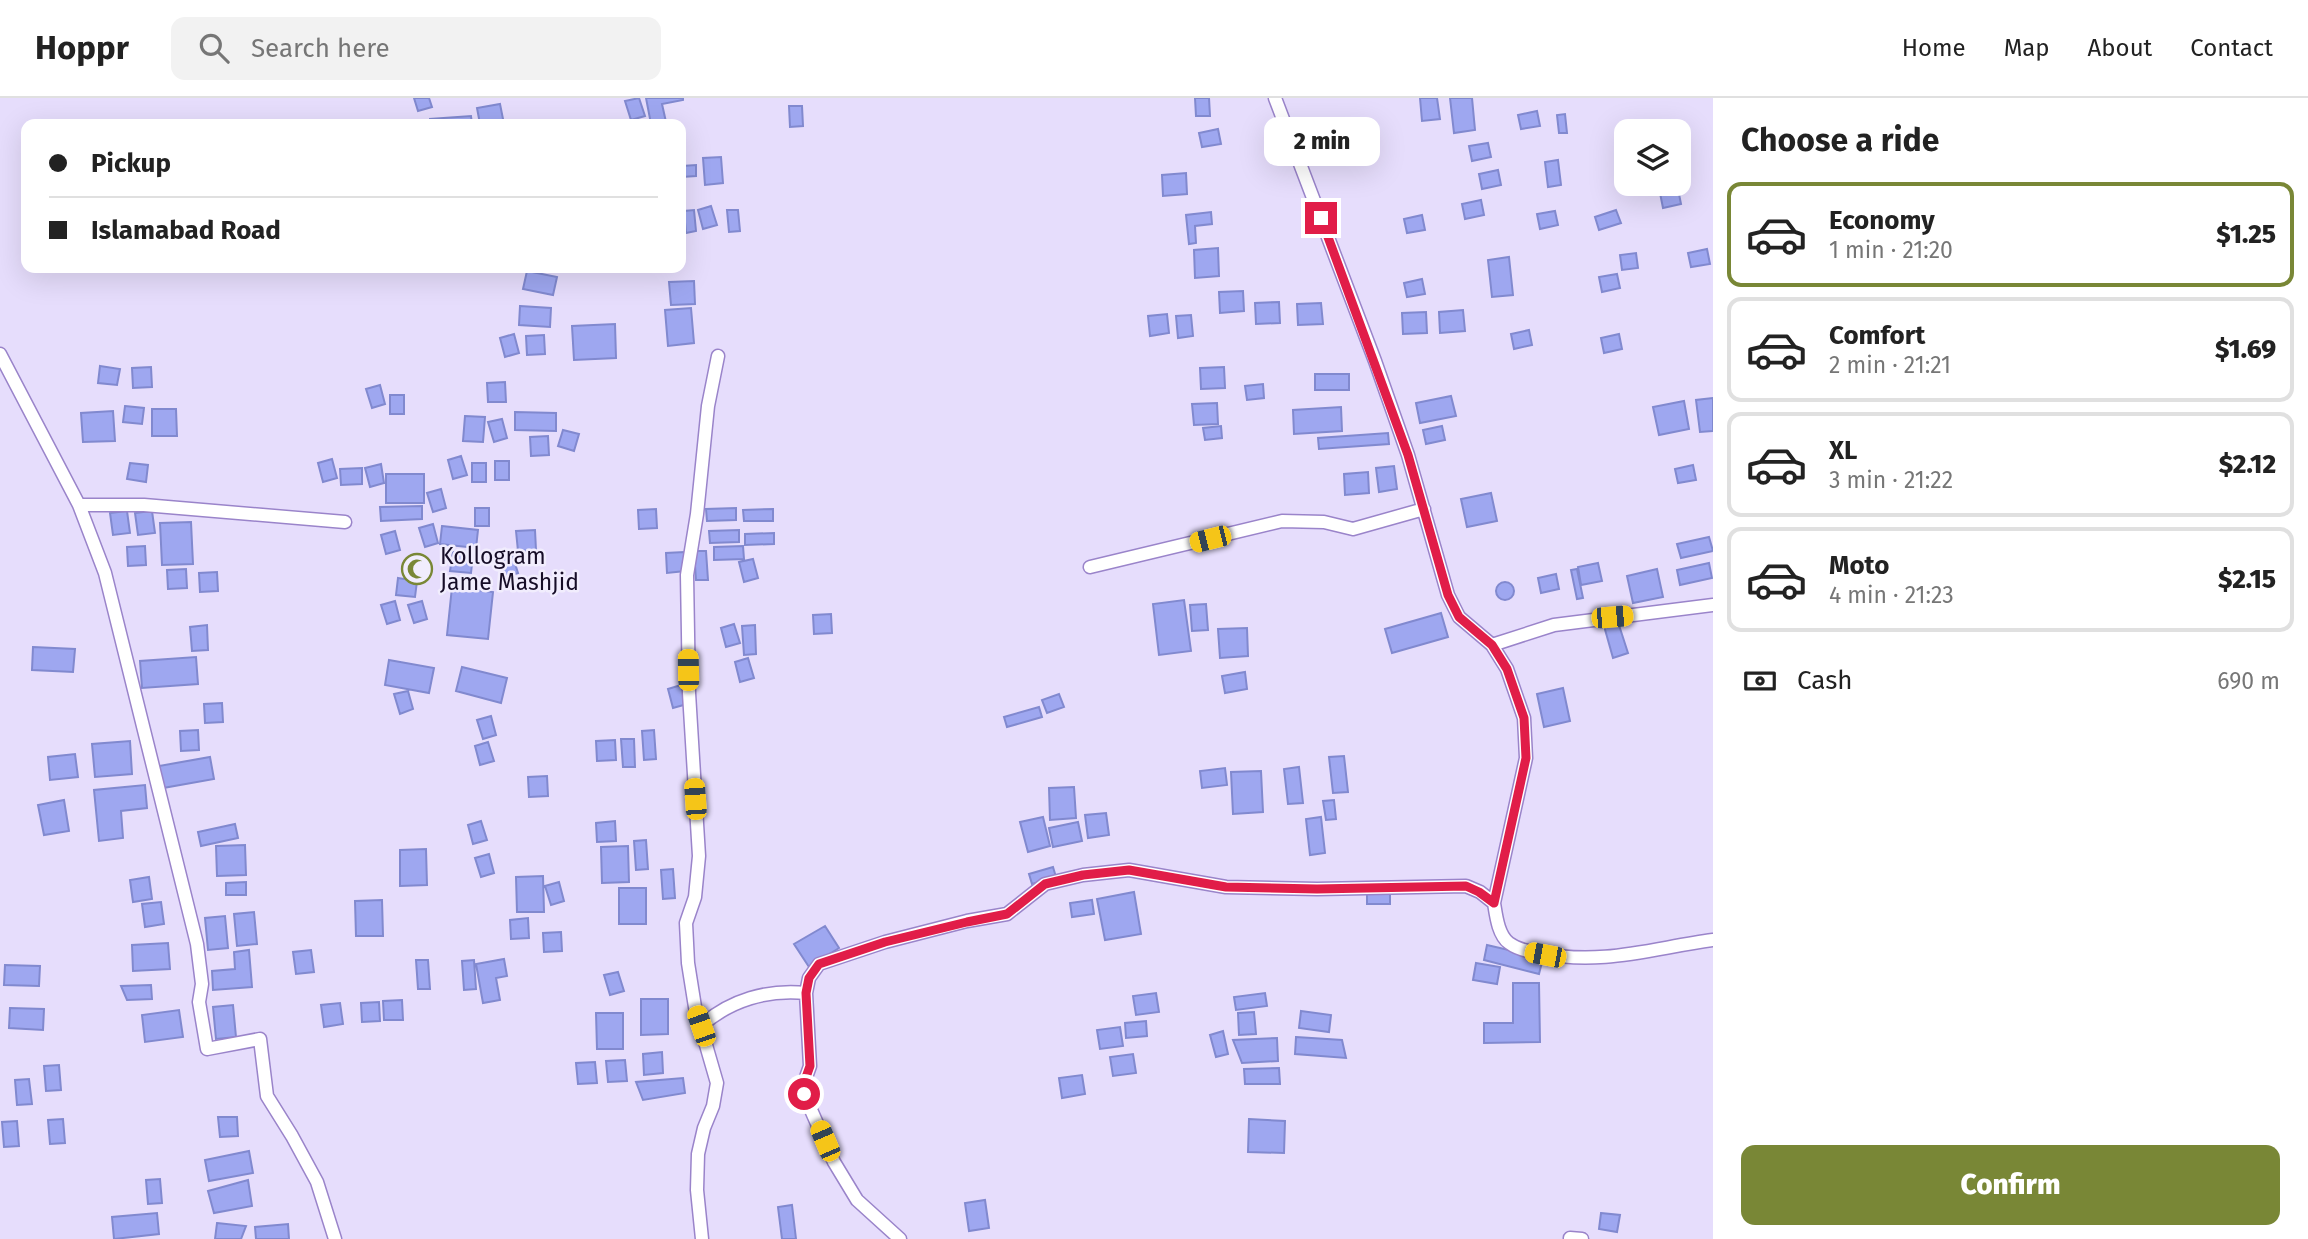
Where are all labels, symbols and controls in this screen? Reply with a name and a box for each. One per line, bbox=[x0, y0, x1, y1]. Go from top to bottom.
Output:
search box bbox=[171, 17, 661, 80]
text: Hoppr bbox=[35, 28, 129, 68]
icon: search bbox=[195, 29, 233, 67]
text: Search here bbox=[251, 33, 390, 64]
text: Home bbox=[1902, 34, 1966, 62]
text: Map bbox=[2004, 34, 2050, 62]
text: About bbox=[2088, 34, 2152, 62]
text: Contact bbox=[2190, 34, 2273, 62]
callout: 2 min bbox=[1263, 116, 1379, 166]
map controls bbox=[1614, 119, 1691, 196]
button: layers bbox=[1614, 119, 1691, 196]
text: Choose a ride bbox=[1741, 121, 1939, 159]
text: 2 min bbox=[1294, 127, 1350, 155]
text: Pickup bbox=[91, 148, 171, 179]
route end bbox=[1305, 202, 1337, 234]
icon: car bbox=[1745, 203, 1808, 266]
text: Economy bbox=[1829, 205, 1935, 236]
text: Islamabad Road bbox=[91, 215, 281, 246]
text: $1.25 bbox=[2216, 219, 2276, 250]
text: 1 min · 21:20 bbox=[1829, 236, 1953, 264]
icon: car bbox=[1745, 318, 1808, 381]
text: Comfort bbox=[1829, 320, 1925, 351]
text: $1.69 bbox=[2215, 334, 2276, 365]
text: 2 min · 21:21 bbox=[1829, 351, 1951, 379]
icon: car bbox=[1745, 433, 1808, 496]
text: XL bbox=[1829, 435, 1857, 466]
text: $2.12 bbox=[2219, 449, 2276, 480]
text: 3 min · 21:22 bbox=[1829, 466, 1953, 494]
car bbox=[1188, 524, 1233, 554]
place label: Kollogram Jame Mashjid bbox=[440, 542, 579, 596]
icon: car bbox=[1745, 548, 1808, 611]
text: Moto bbox=[1829, 550, 1889, 581]
mosque icon: Kollogram Jame Mashjid bbox=[400, 552, 434, 586]
text: $2.15 bbox=[2218, 564, 2276, 595]
text: 4 min · 21:23 bbox=[1829, 581, 1954, 609]
car bbox=[1591, 605, 1634, 629]
car bbox=[678, 649, 699, 691]
icon: cash bbox=[1741, 662, 1779, 700]
text: Cash bbox=[1797, 665, 1853, 696]
text: 690 m bbox=[2217, 667, 2280, 695]
car bbox=[684, 777, 707, 821]
car bbox=[1523, 941, 1568, 969]
car bbox=[685, 1003, 718, 1049]
route start bbox=[788, 1078, 820, 1110]
car bbox=[808, 1118, 843, 1164]
button: Confirm bbox=[1741, 1145, 2280, 1225]

